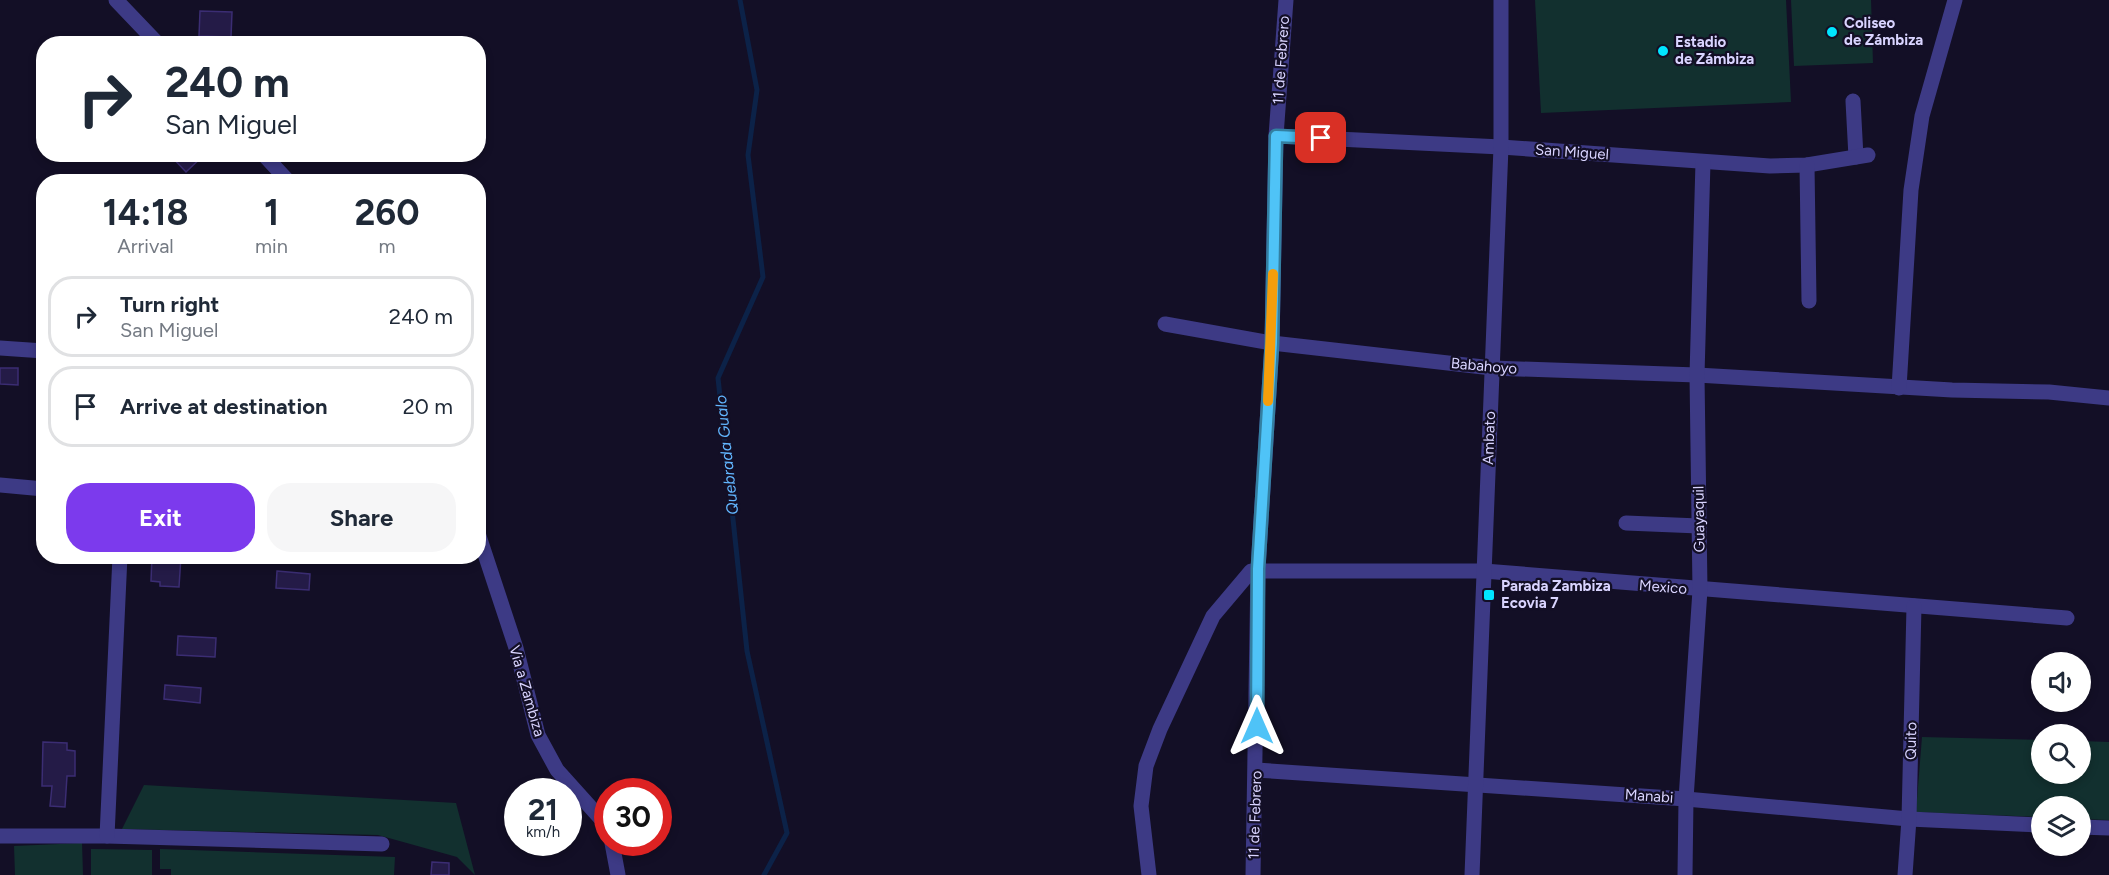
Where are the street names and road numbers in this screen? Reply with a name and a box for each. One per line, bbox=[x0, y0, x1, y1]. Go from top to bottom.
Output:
street label: 11 de Febrero bbox=[1269, 15, 1293, 105]
street label: San Miguel bbox=[1535, 140, 1609, 164]
street label: Babahoyo bbox=[1450, 354, 1518, 378]
street label: Ambato bbox=[1479, 411, 1499, 465]
street label: Guayaquil bbox=[1689, 486, 1709, 552]
street label: Mexico bbox=[1638, 576, 1688, 598]
street label: Via a Zambiza bbox=[505, 643, 549, 739]
street label: Quito bbox=[1902, 722, 1920, 760]
street label: 11 de Febrero bbox=[1244, 770, 1266, 860]
street label: Manabi bbox=[1624, 785, 1674, 807]

